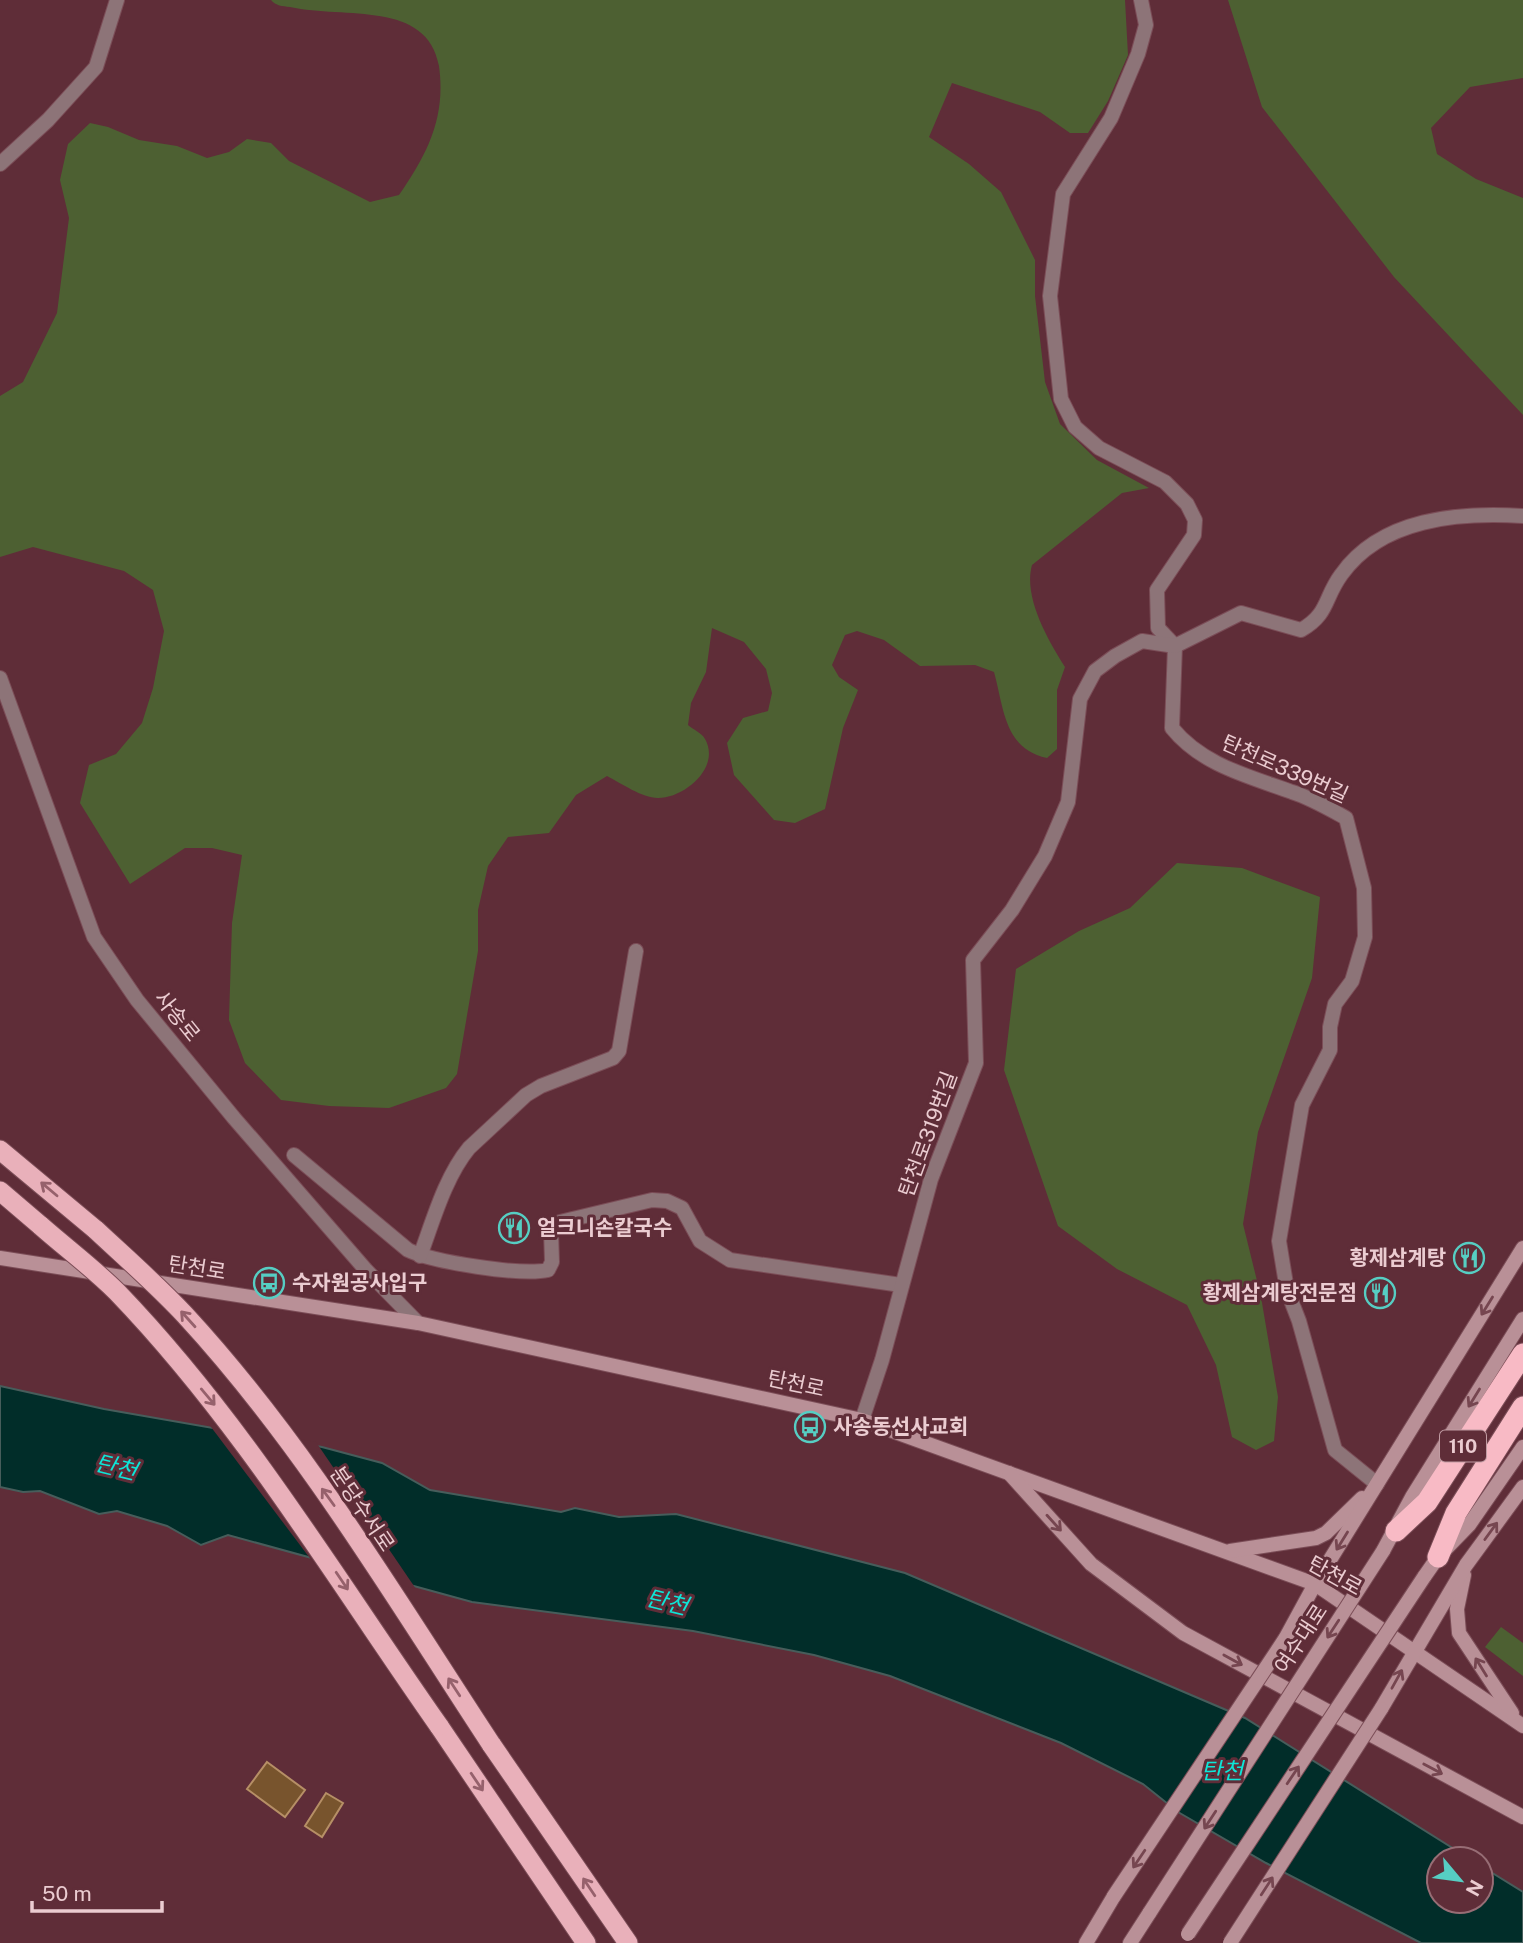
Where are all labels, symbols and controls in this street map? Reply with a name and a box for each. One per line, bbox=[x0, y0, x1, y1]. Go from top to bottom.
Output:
street label: 탄천로339번길 bbox=[1218, 729, 1352, 808]
street label: 사송로 bbox=[149, 985, 205, 1046]
street label: 탄천로319번길 bbox=[893, 1068, 962, 1200]
one-way arrow bbox=[40, 1181, 58, 1197]
restaurant icon: 얼크니손칼국수 bbox=[497, 1211, 531, 1245]
place label: 얼크니손칼국수 bbox=[537, 1215, 672, 1240]
restaurant icon: 황제삼계탕 bbox=[1452, 1241, 1486, 1275]
place label: 황제삼계탕 bbox=[1349, 1245, 1446, 1270]
street label: 탄천로 bbox=[166, 1251, 228, 1284]
bus stop icon: 수자원공사입구 bbox=[252, 1266, 286, 1300]
place label: 수자원공사입구 bbox=[292, 1270, 427, 1295]
restaurant icon: 황제삼계탕전문점 bbox=[1363, 1276, 1397, 1310]
place label: 황제삼계탕전문점 bbox=[1202, 1280, 1357, 1305]
one-way arrow bbox=[1480, 1296, 1494, 1316]
one-way arrow bbox=[179, 1311, 196, 1328]
street label: 탄천로 bbox=[765, 1365, 827, 1402]
one-way arrow bbox=[200, 1388, 216, 1406]
one-way arrow bbox=[1467, 1388, 1481, 1408]
bus stop icon: 사송동선사교회 bbox=[793, 1410, 827, 1444]
place label: 사송동선사교회 bbox=[833, 1414, 968, 1439]
road number: 110 bbox=[1440, 1430, 1486, 1462]
water label: 탄천 bbox=[92, 1448, 143, 1485]
street label: 분당수서로 bbox=[325, 1462, 400, 1556]
one-way arrow bbox=[321, 1488, 335, 1507]
one-way arrow bbox=[1045, 1514, 1062, 1531]
one-way arrow bbox=[1483, 1521, 1498, 1540]
one-way arrow bbox=[1334, 1531, 1348, 1551]
street label: 탄천로 bbox=[1304, 1551, 1367, 1601]
one-way arrow bbox=[335, 1571, 350, 1590]
water label: 탄천 bbox=[643, 1583, 694, 1620]
street label: 여수대로 bbox=[1269, 1600, 1332, 1678]
one-way arrow bbox=[1326, 1618, 1340, 1638]
one-way arrow bbox=[1222, 1654, 1243, 1667]
one-way arrow bbox=[1473, 1657, 1487, 1677]
one-way arrow bbox=[1391, 1669, 1404, 1690]
one-way arrow bbox=[446, 1678, 461, 1697]
water label: 탄천 bbox=[1201, 1757, 1246, 1784]
one-way arrow bbox=[1422, 1762, 1443, 1776]
one-way arrow bbox=[1286, 1766, 1300, 1785]
one-way arrow bbox=[470, 1772, 484, 1791]
one-way arrow bbox=[1202, 1810, 1217, 1829]
north arrow bbox=[1425, 1845, 1495, 1915]
one-way arrow bbox=[1131, 1849, 1145, 1869]
scale bar bbox=[32, 1870, 161, 1914]
one-way arrow bbox=[1261, 1876, 1275, 1896]
text: N bbox=[1462, 1876, 1488, 1900]
one-way arrow bbox=[582, 1878, 596, 1897]
text: 50 m bbox=[42, 1881, 92, 1906]

